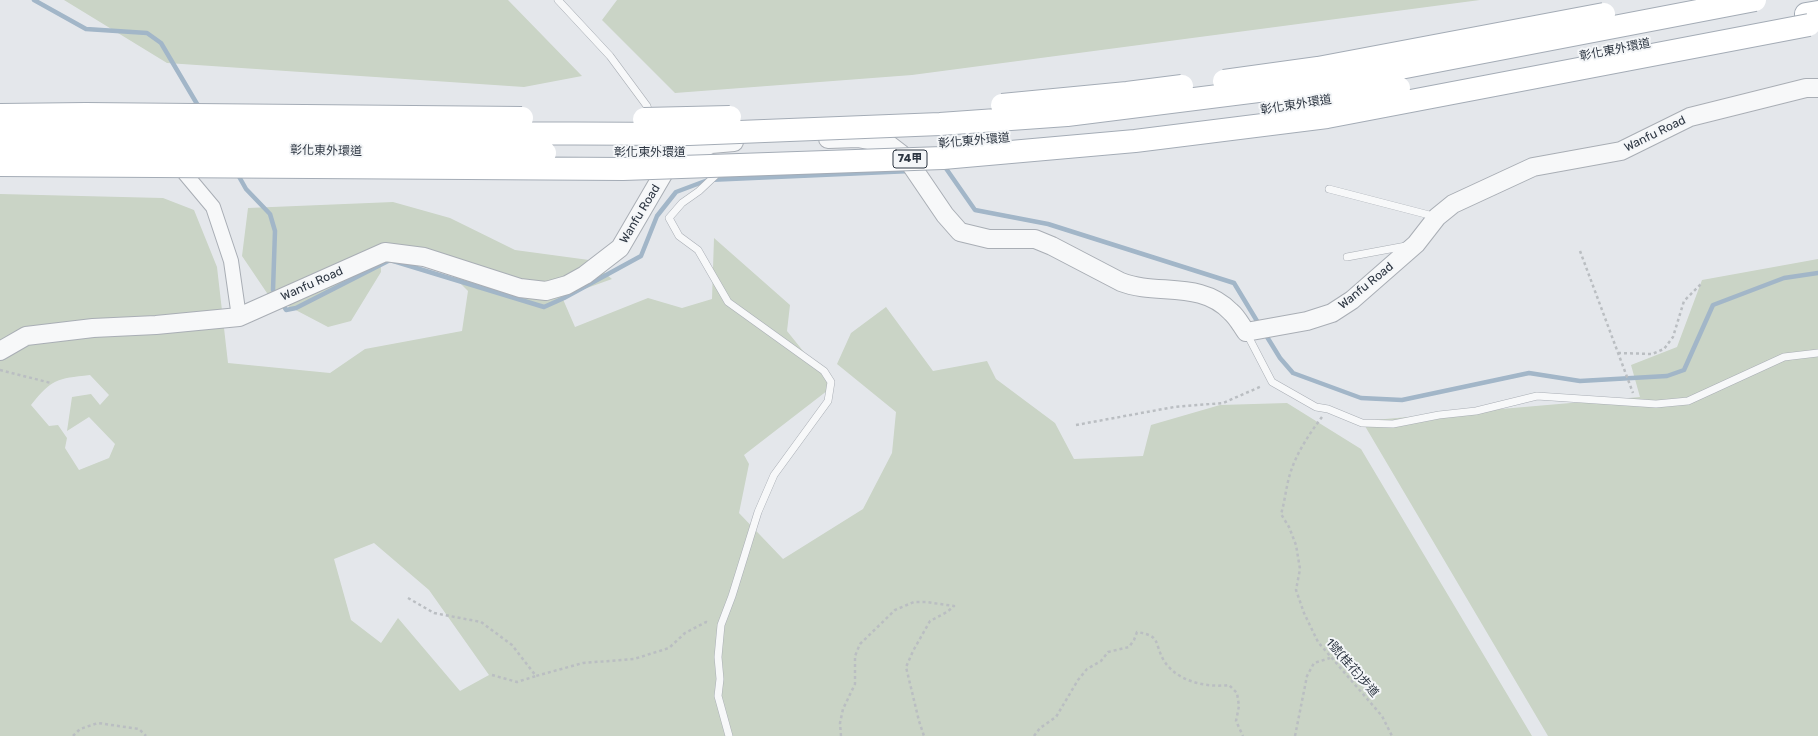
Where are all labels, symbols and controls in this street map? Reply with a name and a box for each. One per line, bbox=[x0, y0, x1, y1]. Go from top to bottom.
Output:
street label: 彰化東外環道 bbox=[1578, 36, 1652, 64]
street label: 彰化東外環道 bbox=[1259, 92, 1333, 118]
street label: Wanfu Road bbox=[1622, 113, 1688, 155]
street label: 彰化東外環道 bbox=[938, 131, 1010, 151]
street label: 彰化東外環道 bbox=[290, 143, 362, 159]
street label: 彰化東外環道 bbox=[614, 146, 686, 160]
road number: 74甲 bbox=[893, 150, 927, 168]
street label: Wanfu Road bbox=[617, 182, 663, 246]
street label: Wanfu Road bbox=[1336, 260, 1396, 312]
street label: Wanfu Road bbox=[279, 264, 345, 304]
street label: 1號(桂花)步道 bbox=[1323, 636, 1381, 700]

